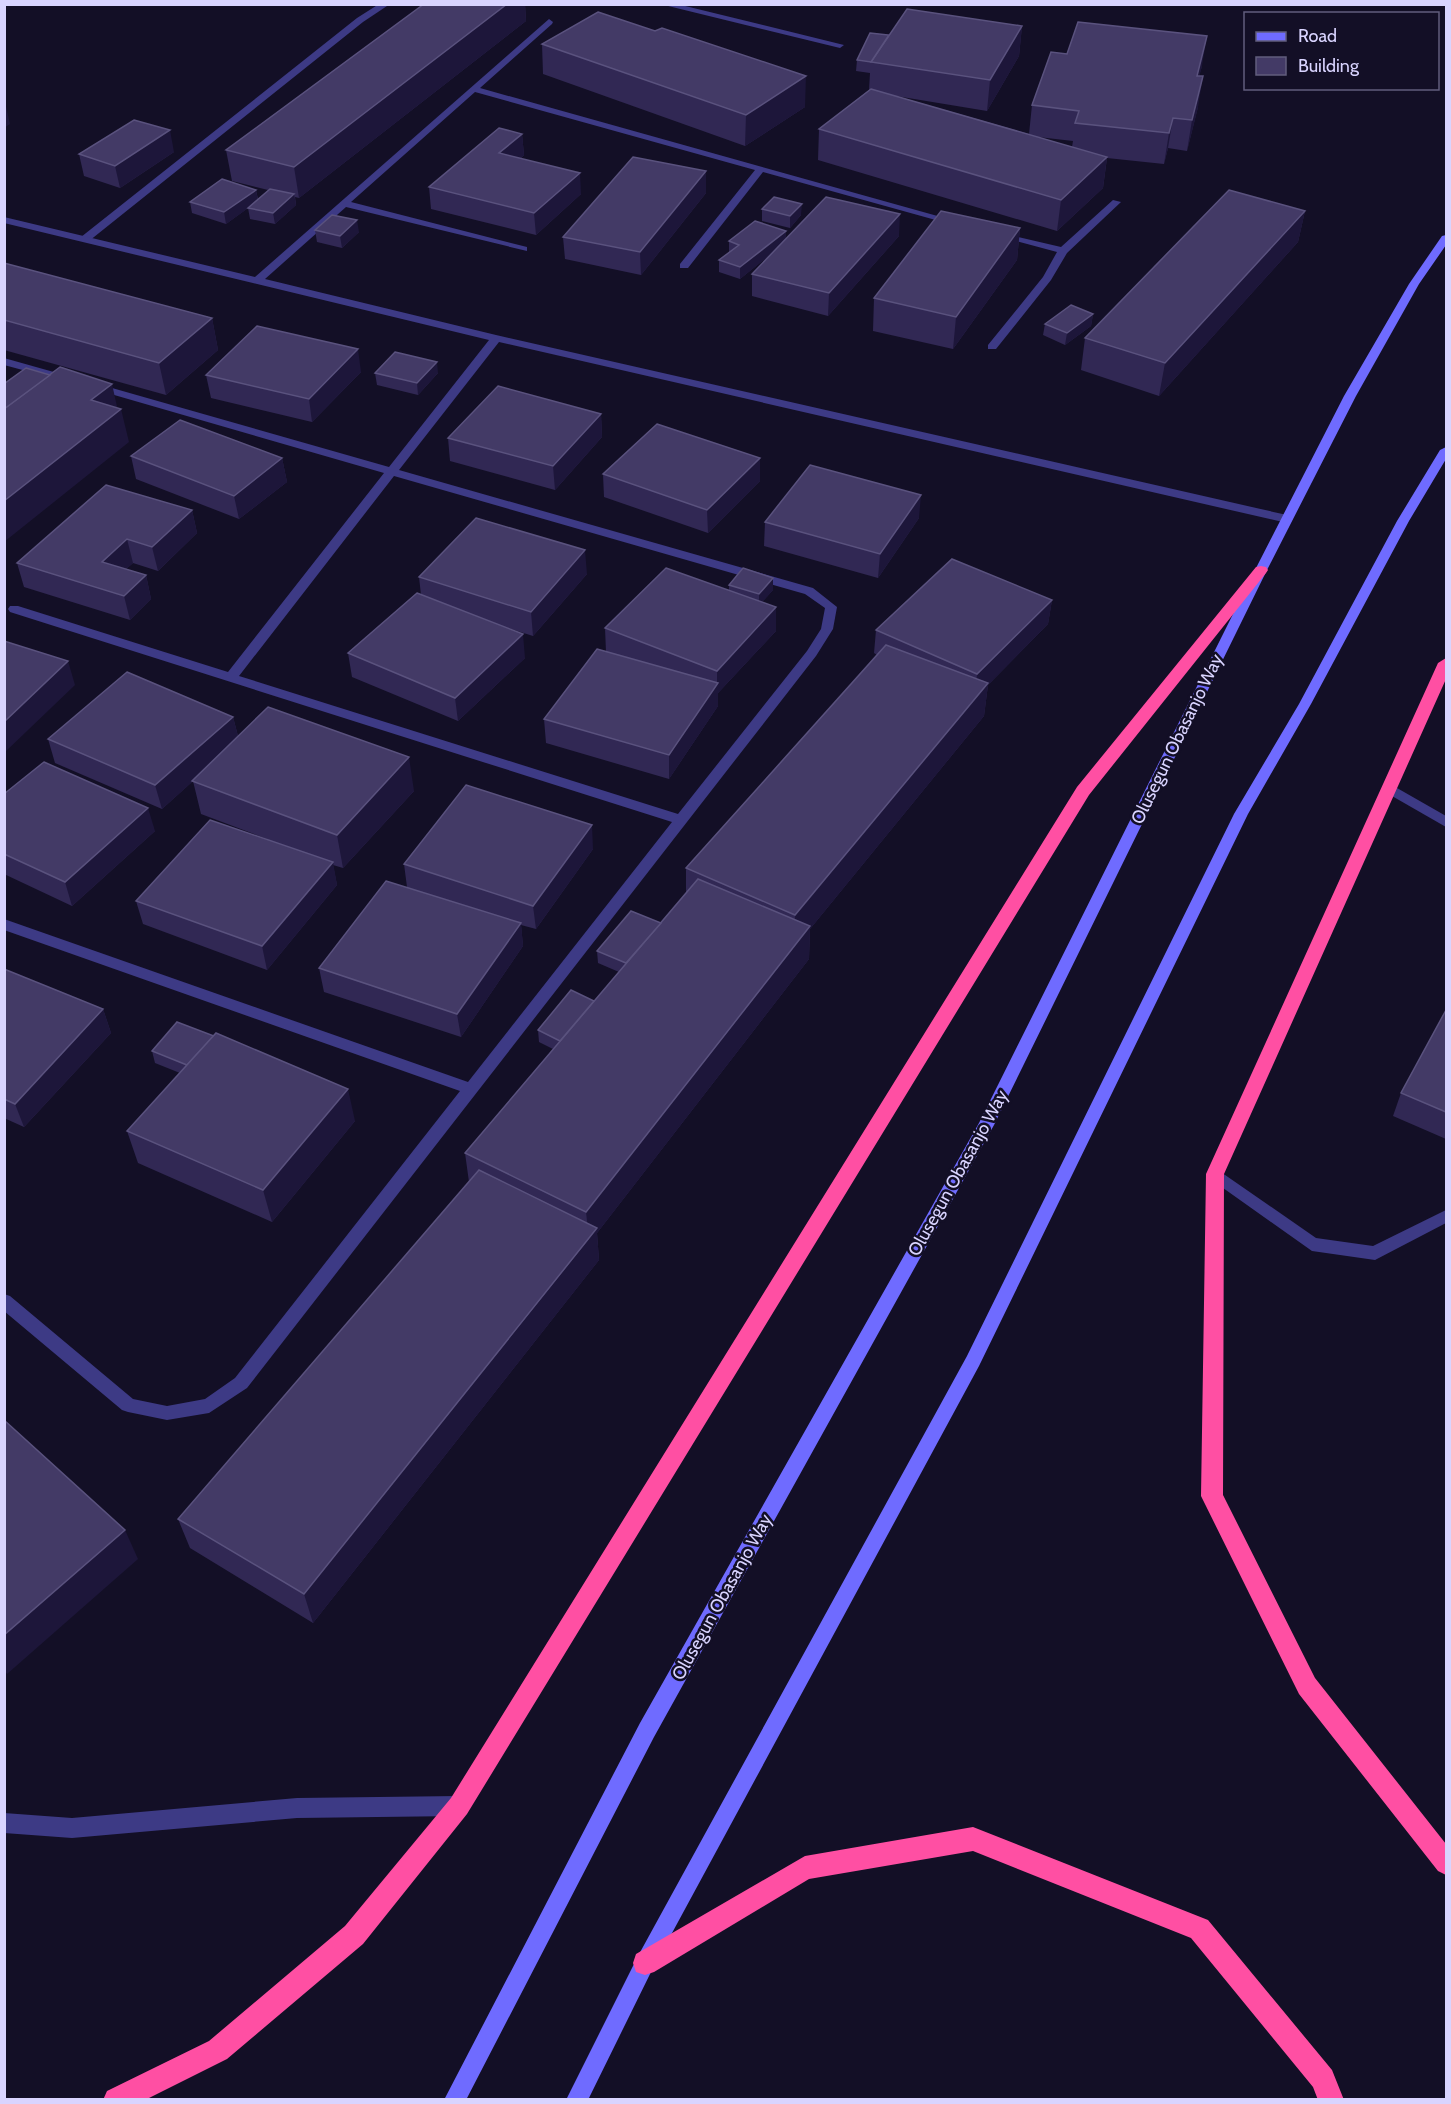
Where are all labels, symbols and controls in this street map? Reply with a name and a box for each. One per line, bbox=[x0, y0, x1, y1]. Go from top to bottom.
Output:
legend bbox=[1244, 12, 1439, 90]
text: Road bbox=[1298, 25, 1337, 47]
text: Building bbox=[1298, 55, 1360, 77]
street label: Olusegun Obasanjo Way bbox=[1126, 650, 1228, 828]
street label: Olusegun Obasanjo Way bbox=[903, 1086, 1013, 1260]
street label: Olusegun Obasanjo Way bbox=[667, 1510, 777, 1684]

